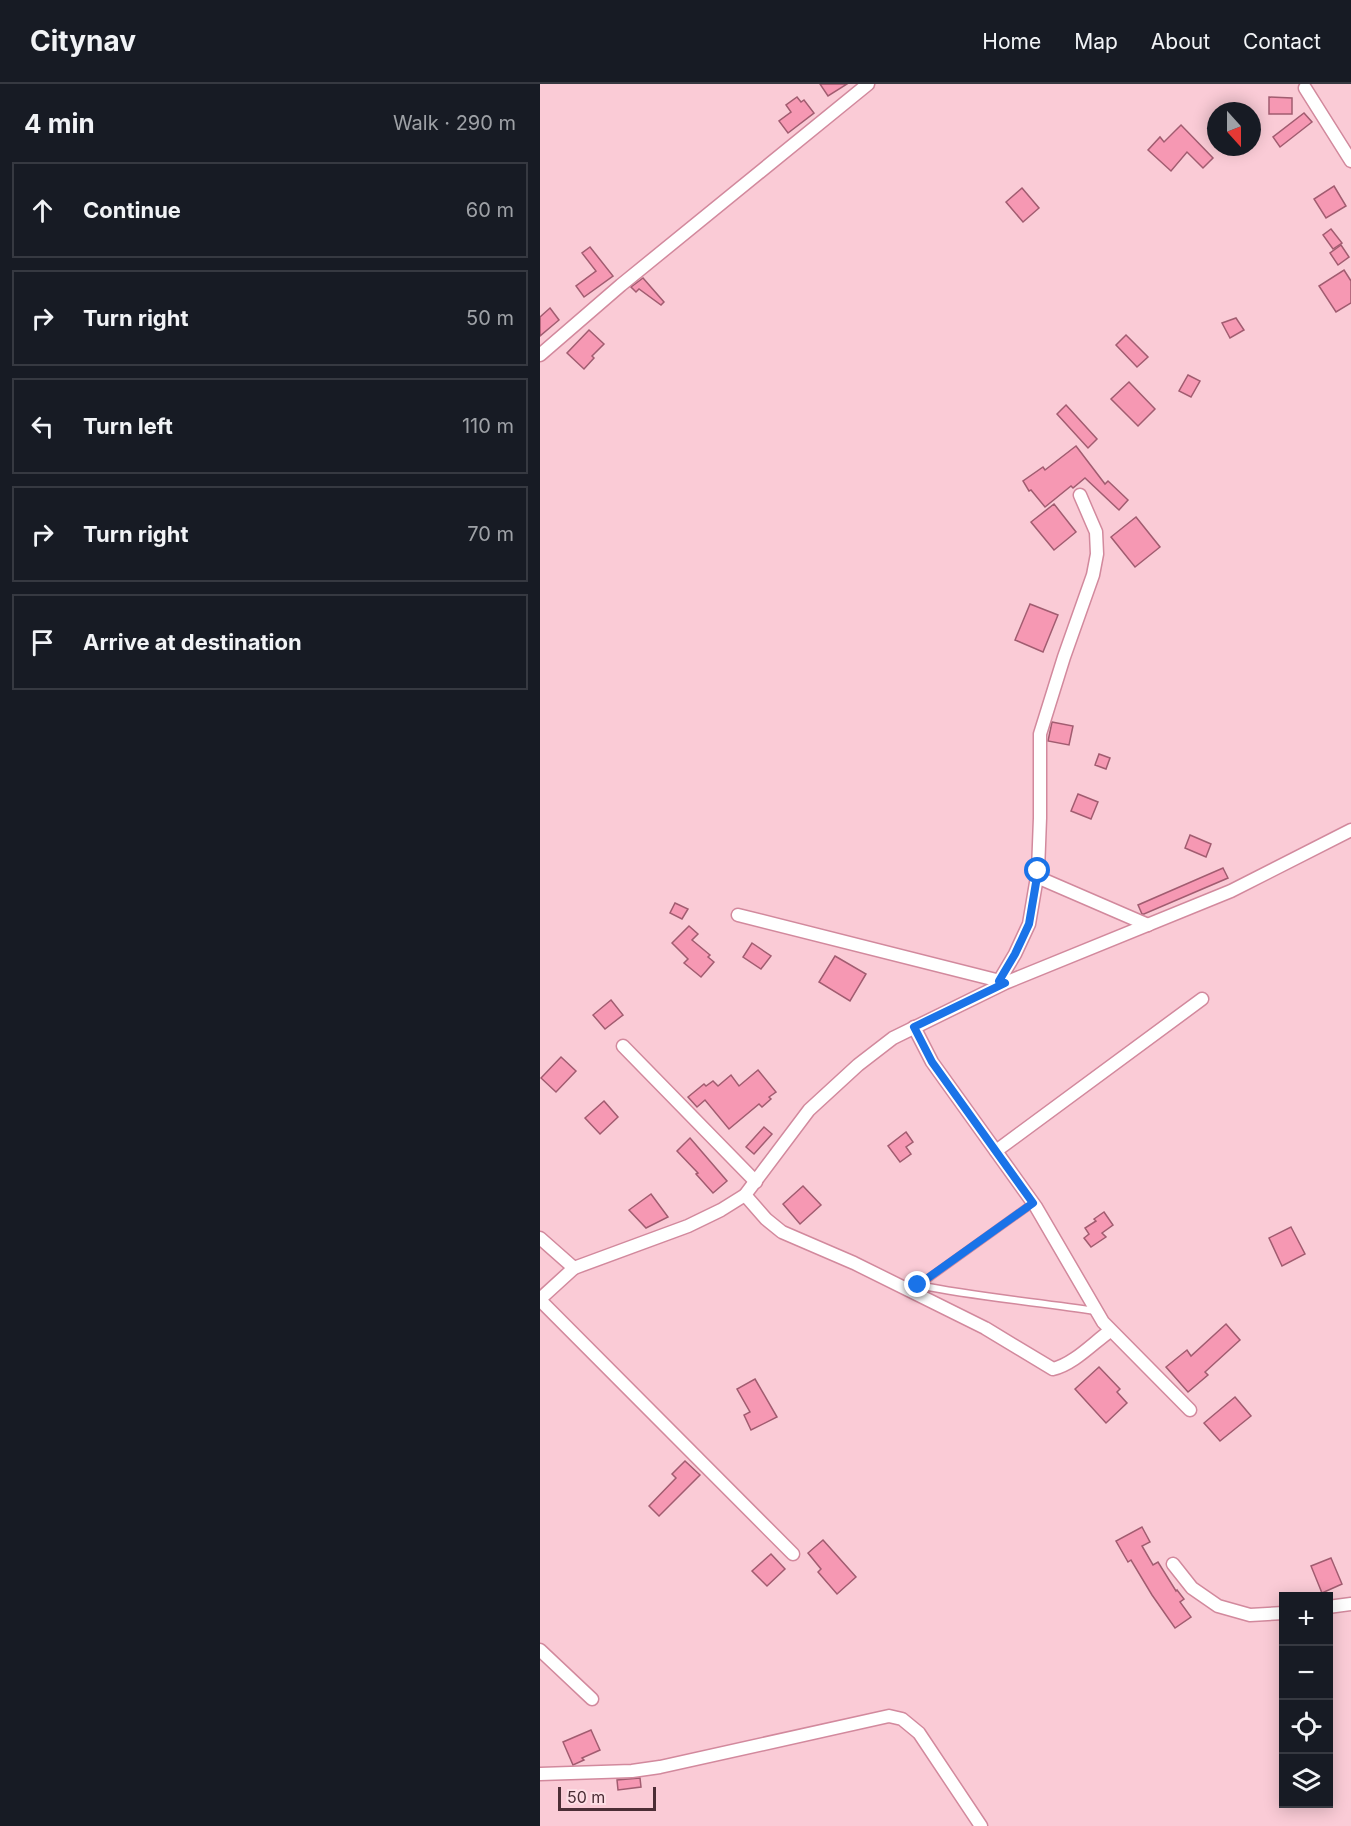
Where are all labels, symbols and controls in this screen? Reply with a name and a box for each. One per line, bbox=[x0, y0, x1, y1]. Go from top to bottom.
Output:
text: Citynav bbox=[30, 24, 136, 58]
text: Home bbox=[982, 29, 1041, 54]
text: Map bbox=[1074, 29, 1118, 54]
text: About bbox=[1151, 29, 1210, 54]
text: Contact bbox=[1243, 29, 1321, 54]
north arrow bbox=[1207, 102, 1261, 156]
text: 4 min bbox=[24, 108, 95, 139]
text: Walk · 290 m bbox=[393, 111, 516, 135]
icon: ahead bbox=[26, 194, 59, 227]
text: Continue bbox=[83, 197, 181, 223]
text: 60 m bbox=[466, 198, 514, 222]
icon: right bbox=[26, 302, 59, 335]
text: Turn right bbox=[83, 305, 189, 331]
text: 50 m bbox=[466, 306, 514, 330]
icon: left bbox=[26, 410, 59, 443]
text: Turn left bbox=[83, 413, 173, 439]
text: 110 m bbox=[462, 414, 514, 438]
icon: right bbox=[26, 518, 59, 551]
text: Turn right bbox=[83, 521, 189, 547]
text: 70 m bbox=[467, 522, 514, 546]
icon: arrive bbox=[26, 626, 59, 659]
text: Arrive at destination bbox=[83, 629, 302, 655]
route start bbox=[1024, 857, 1050, 883]
route end bbox=[904, 1271, 930, 1297]
map controls bbox=[1279, 1592, 1333, 1808]
button: + bbox=[1279, 1592, 1333, 1646]
button: − bbox=[1279, 1646, 1333, 1700]
button: locate bbox=[1279, 1700, 1333, 1754]
button: layers bbox=[1279, 1754, 1333, 1808]
scale bar bbox=[558, 1784, 656, 1812]
text: 50 m bbox=[567, 1787, 605, 1807]

